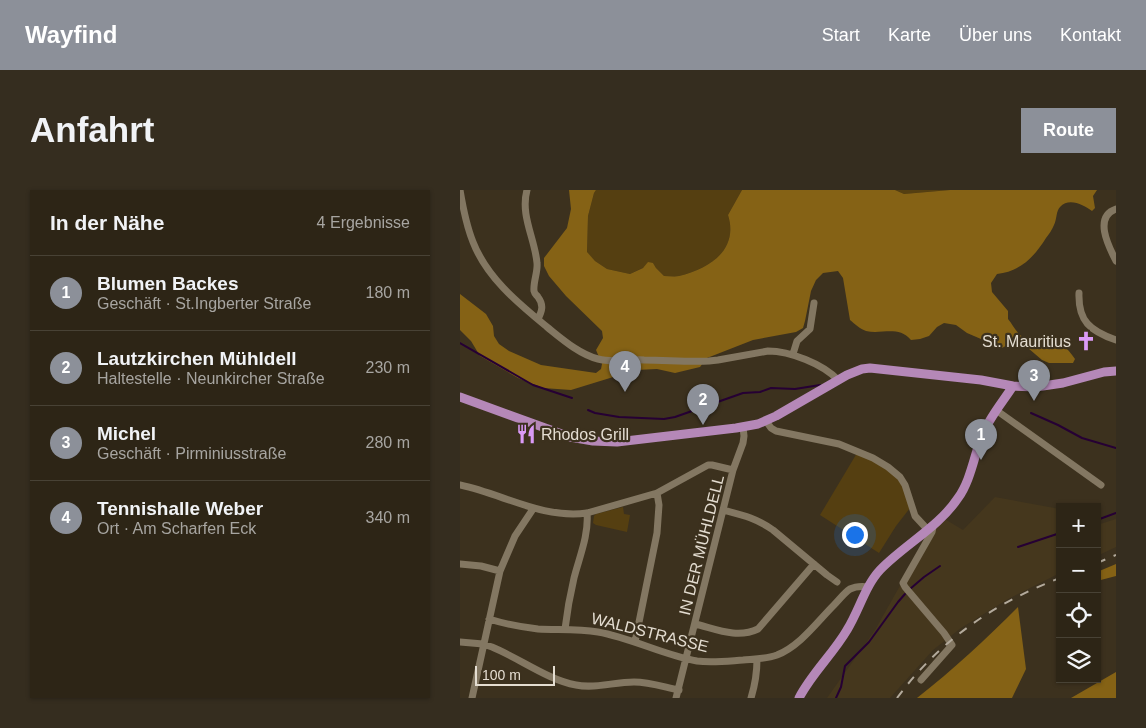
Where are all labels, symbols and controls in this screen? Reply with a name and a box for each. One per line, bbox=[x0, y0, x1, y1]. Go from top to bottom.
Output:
text: Wayfind bbox=[25, 21, 117, 48]
text: Start bbox=[822, 25, 860, 45]
text: Karte bbox=[888, 25, 931, 45]
text: Über uns bbox=[959, 25, 1032, 45]
text: Kontakt bbox=[1060, 25, 1121, 45]
button: Route bbox=[1021, 108, 1116, 153]
text: Anfahrt bbox=[30, 110, 154, 149]
text: In der Nähe bbox=[50, 211, 164, 234]
text: 4 Ergebnisse bbox=[317, 214, 410, 231]
text: Blumen Backes bbox=[97, 273, 239, 294]
text: 1 bbox=[62, 284, 70, 301]
text: 180 m bbox=[366, 284, 410, 301]
text: Geschäft · St.Ingberter Straße bbox=[97, 295, 311, 312]
church icon: St. Mauritius bbox=[1075, 330, 1097, 352]
place label: St. Mauritius bbox=[982, 333, 1071, 350]
text: Lautzkirchen Mühldell bbox=[97, 348, 297, 369]
pin: 4 bbox=[609, 351, 641, 392]
text: 2 bbox=[62, 359, 70, 376]
text: 230 m bbox=[366, 359, 410, 376]
pin: 3 bbox=[1018, 360, 1050, 401]
text: Haltestelle · Neunkircher Straße bbox=[97, 370, 325, 387]
pin: 2 bbox=[687, 384, 719, 425]
pin: 1 bbox=[965, 419, 997, 460]
text: Michel bbox=[97, 423, 156, 444]
restaurant icon: Rhodos Grill bbox=[515, 423, 537, 445]
place label: Rhodos Grill bbox=[541, 426, 629, 443]
text: 3 bbox=[62, 434, 70, 451]
text: 280 m bbox=[366, 434, 410, 451]
text: Geschäft · Pirminiusstraße bbox=[97, 445, 286, 462]
street label: IN DER MÜHLDELL bbox=[676, 473, 727, 617]
text: Tennishalle Weber bbox=[97, 498, 263, 519]
map controls bbox=[1056, 503, 1101, 683]
button: + bbox=[1056, 503, 1101, 548]
text: 4 bbox=[62, 509, 70, 526]
text: 340 m bbox=[366, 509, 410, 526]
text: Ort · Am Scharfen Eck bbox=[97, 520, 256, 537]
your location bbox=[842, 522, 868, 548]
button: − bbox=[1056, 548, 1101, 593]
button: locate bbox=[1056, 593, 1101, 638]
street label: WALDSTRASSE bbox=[589, 610, 710, 655]
button: layers bbox=[1056, 638, 1101, 683]
scale bar bbox=[475, 663, 555, 686]
text: 100 m bbox=[482, 667, 521, 683]

